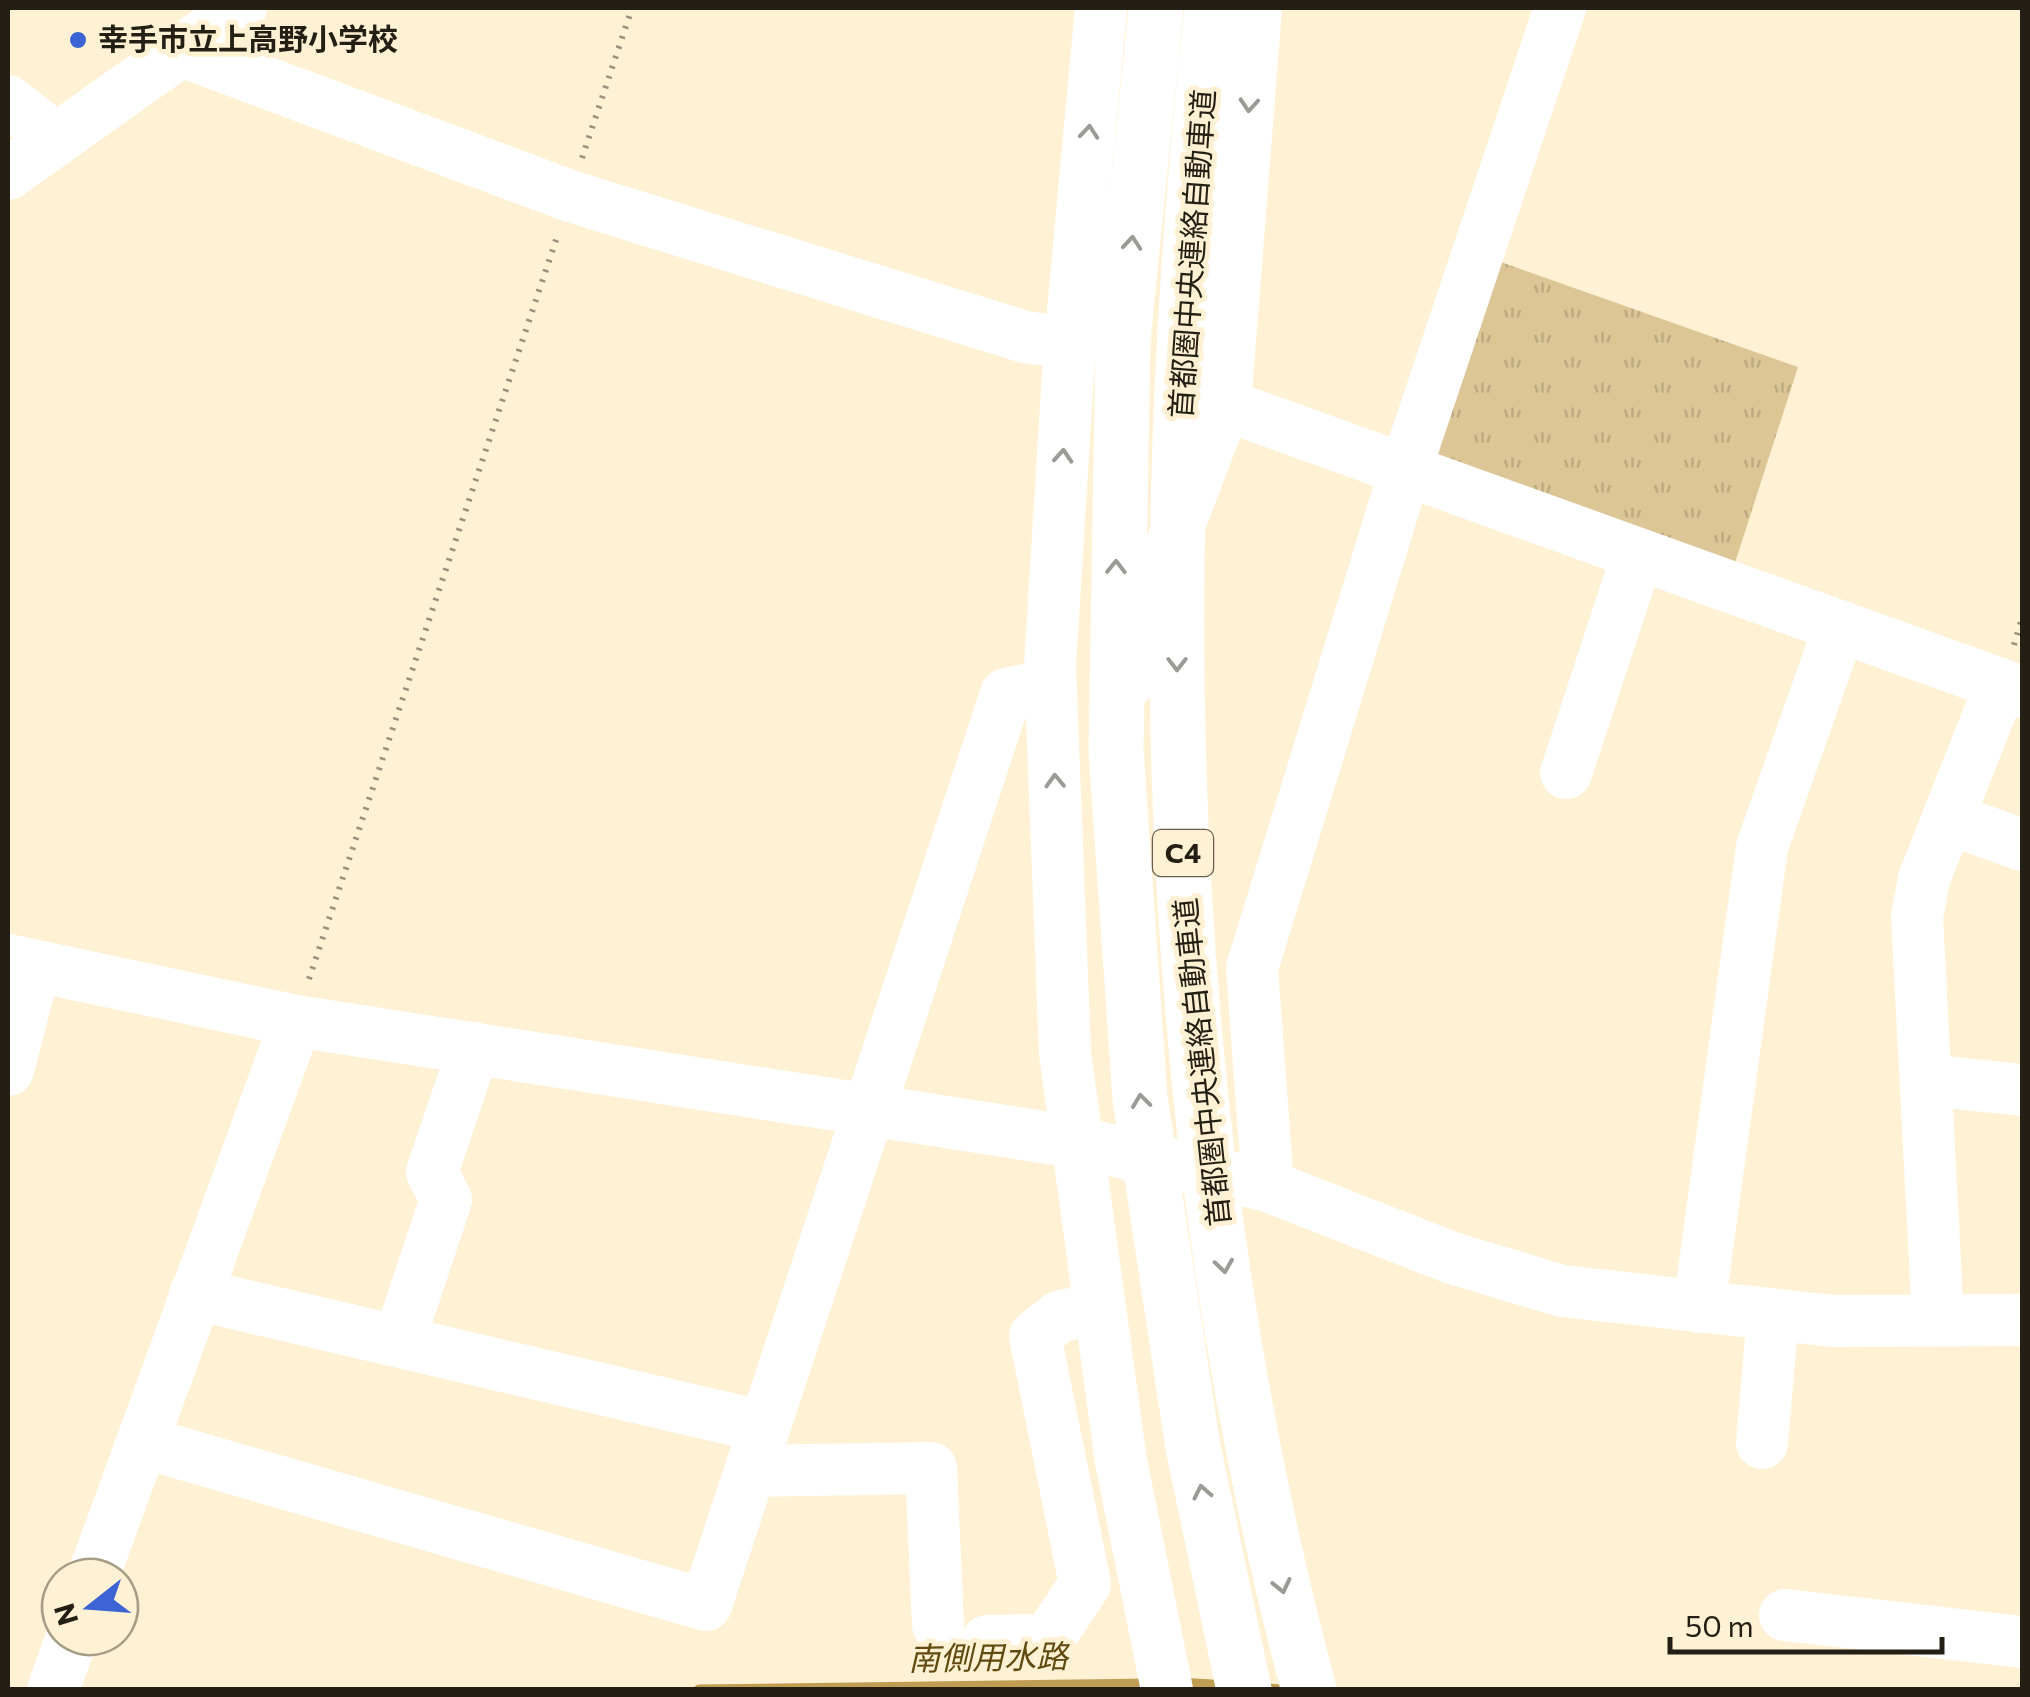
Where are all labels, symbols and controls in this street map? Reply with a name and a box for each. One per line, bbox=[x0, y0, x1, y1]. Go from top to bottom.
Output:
place label: 幸手市立上高野小学校 bbox=[98, 19, 398, 56]
marker: 幸手市立上高野小学校 bbox=[67, 29, 89, 51]
street label: 首都圏中央連絡自動車道 bbox=[1161, 88, 1220, 420]
one-way arrow bbox=[1238, 97, 1260, 113]
one-way arrow bbox=[1078, 124, 1100, 140]
one-way arrow bbox=[1121, 234, 1143, 250]
one-way arrow bbox=[1052, 448, 1073, 464]
one-way arrow bbox=[1105, 559, 1127, 574]
one-way arrow bbox=[1166, 656, 1188, 672]
one-way arrow bbox=[1044, 772, 1065, 788]
road number: C4 bbox=[1153, 830, 1213, 876]
street label: 首都圏中央連絡自動車道 bbox=[1165, 896, 1236, 1228]
one-way arrow bbox=[1131, 1093, 1152, 1109]
one-way arrow bbox=[1213, 1258, 1234, 1275]
one-way arrow bbox=[1192, 1483, 1213, 1500]
north arrow bbox=[40, 1557, 140, 1657]
one-way arrow bbox=[1270, 1577, 1291, 1594]
scale bar bbox=[1670, 1592, 1942, 1654]
text: N bbox=[46, 1600, 84, 1630]
text: 50 m bbox=[1685, 1606, 1754, 1643]
water label: 南側用水路 bbox=[908, 1635, 1071, 1677]

